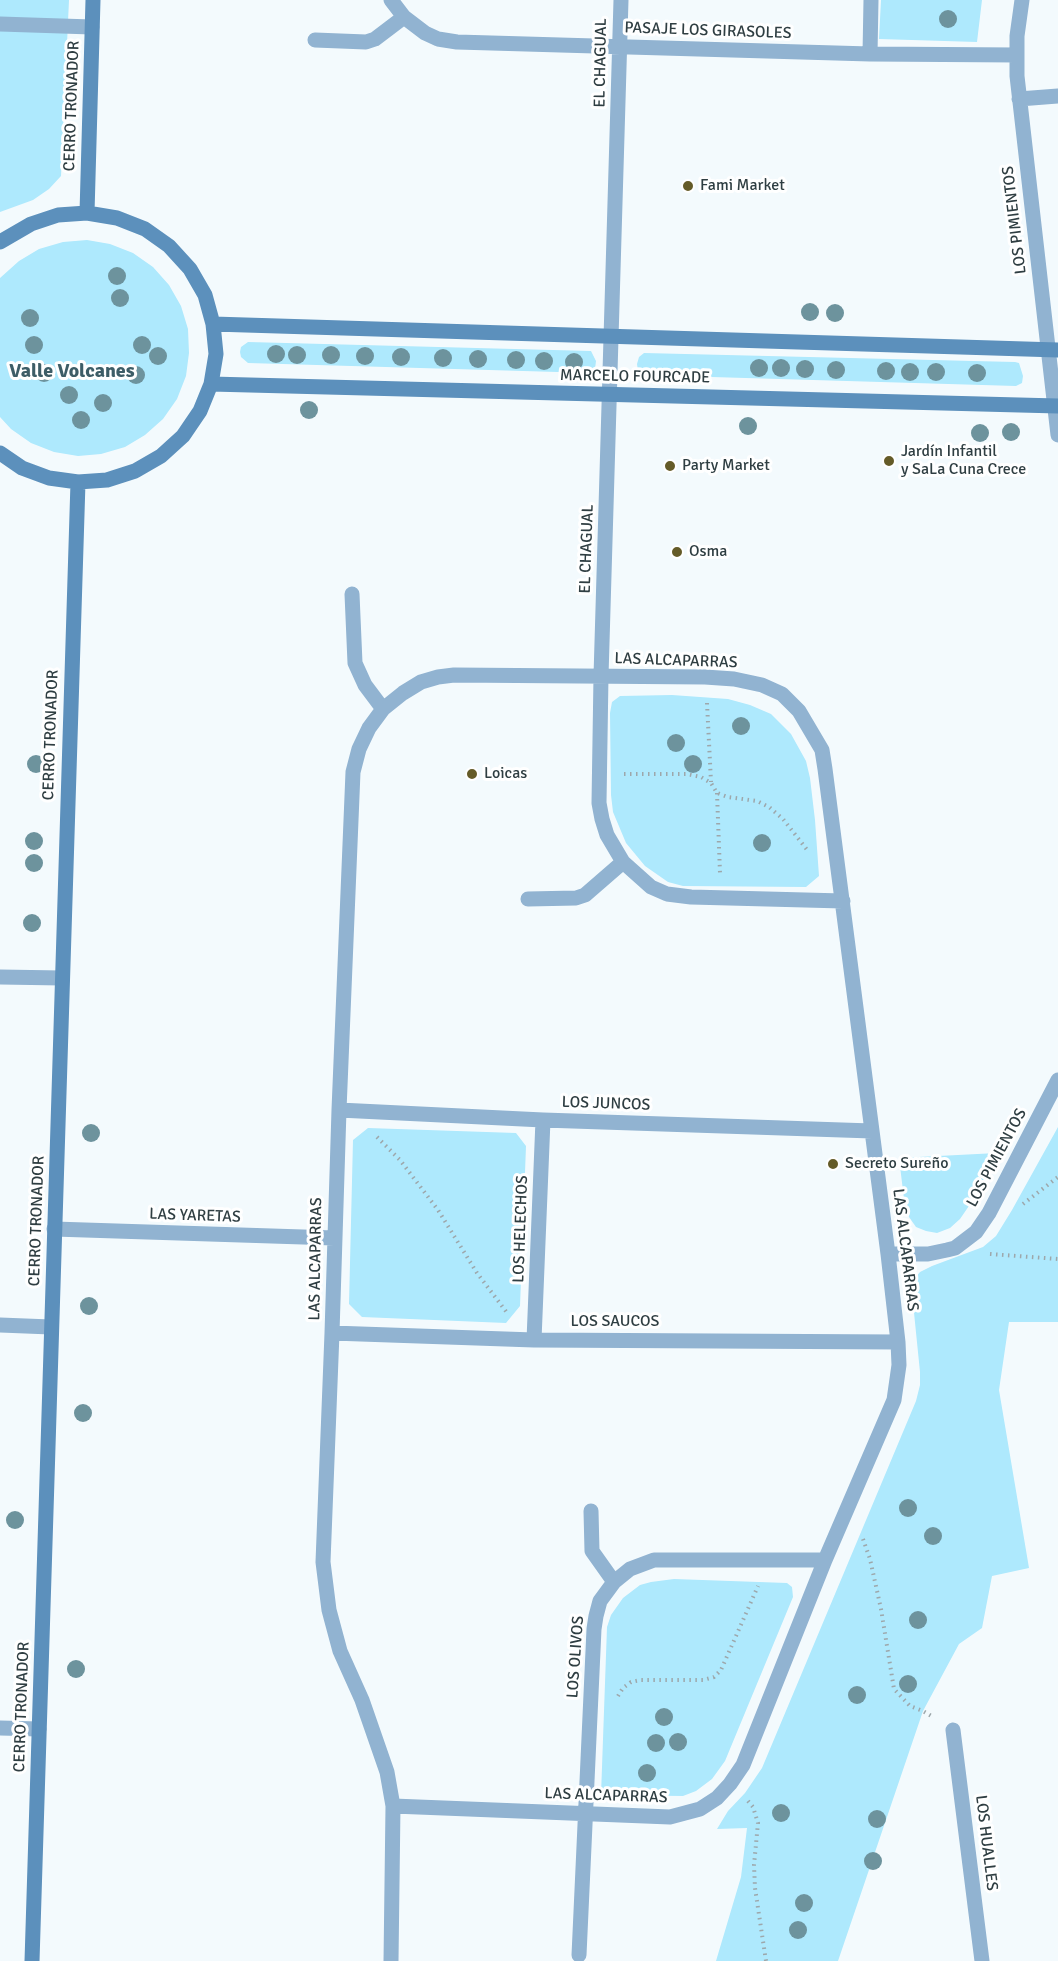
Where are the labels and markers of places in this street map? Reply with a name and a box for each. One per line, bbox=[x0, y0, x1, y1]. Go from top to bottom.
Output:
place label: Fami Market bbox=[700, 176, 785, 196]
marker: Fami Market bbox=[681, 179, 695, 193]
place label: Jardín Infantil y SaLa Cuna Crece bbox=[901, 442, 1026, 480]
marker: Jardín Infantil y SaLa Cuna Crece bbox=[882, 454, 896, 468]
place label: Party Market bbox=[682, 456, 770, 476]
marker: Party Market bbox=[663, 459, 677, 473]
place label: Osma bbox=[689, 542, 727, 562]
marker: Osma bbox=[670, 545, 684, 559]
place label: Loicas bbox=[484, 764, 527, 784]
marker: Loicas bbox=[465, 767, 479, 781]
place label: Secreto Sureño bbox=[845, 1154, 949, 1174]
marker: Secreto Sureño bbox=[826, 1157, 840, 1171]

